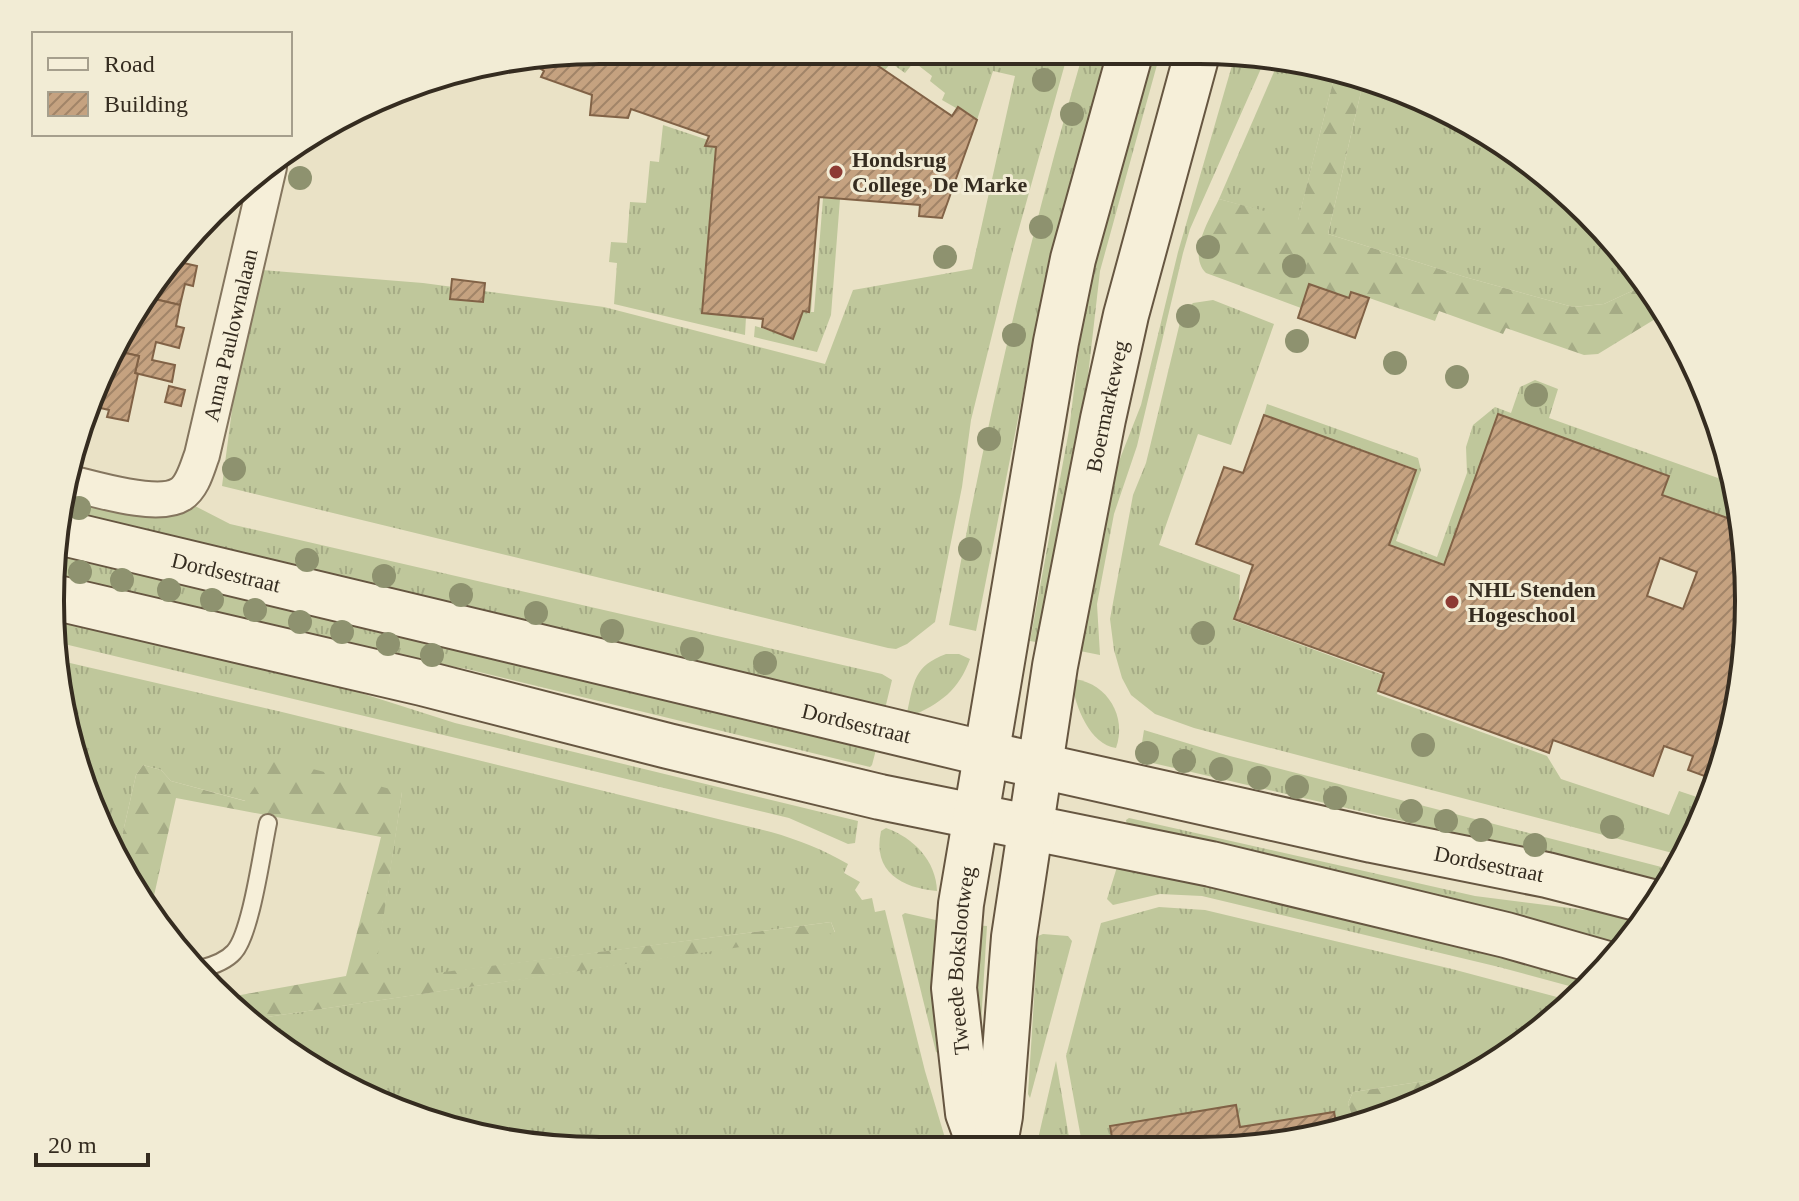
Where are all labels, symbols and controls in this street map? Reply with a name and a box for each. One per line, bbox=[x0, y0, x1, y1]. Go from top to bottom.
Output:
legend bbox=[32, 32, 292, 136]
text: Road bbox=[104, 51, 155, 77]
text: Building bbox=[104, 91, 188, 117]
place label: Hondsrug College, De Marke bbox=[852, 147, 1028, 197]
marker: Hondsrug College, De Marke bbox=[827, 163, 845, 181]
street label: Anna Paulownalaan bbox=[198, 246, 263, 424]
street label: Boermarkeweg bbox=[1081, 338, 1133, 474]
street label: Dordsestraat bbox=[169, 547, 283, 598]
place label: NHL Stenden Hogeschool bbox=[1468, 577, 1596, 627]
marker: NHL Stenden Hogeschool bbox=[1443, 593, 1461, 611]
street label: Dordsestraat bbox=[799, 698, 913, 748]
street label: Dordsestraat bbox=[1432, 841, 1546, 887]
street label: Tweede Bokslootweg bbox=[942, 864, 980, 1056]
scale bar bbox=[36, 1117, 148, 1167]
text: 20 m bbox=[48, 1132, 97, 1158]

